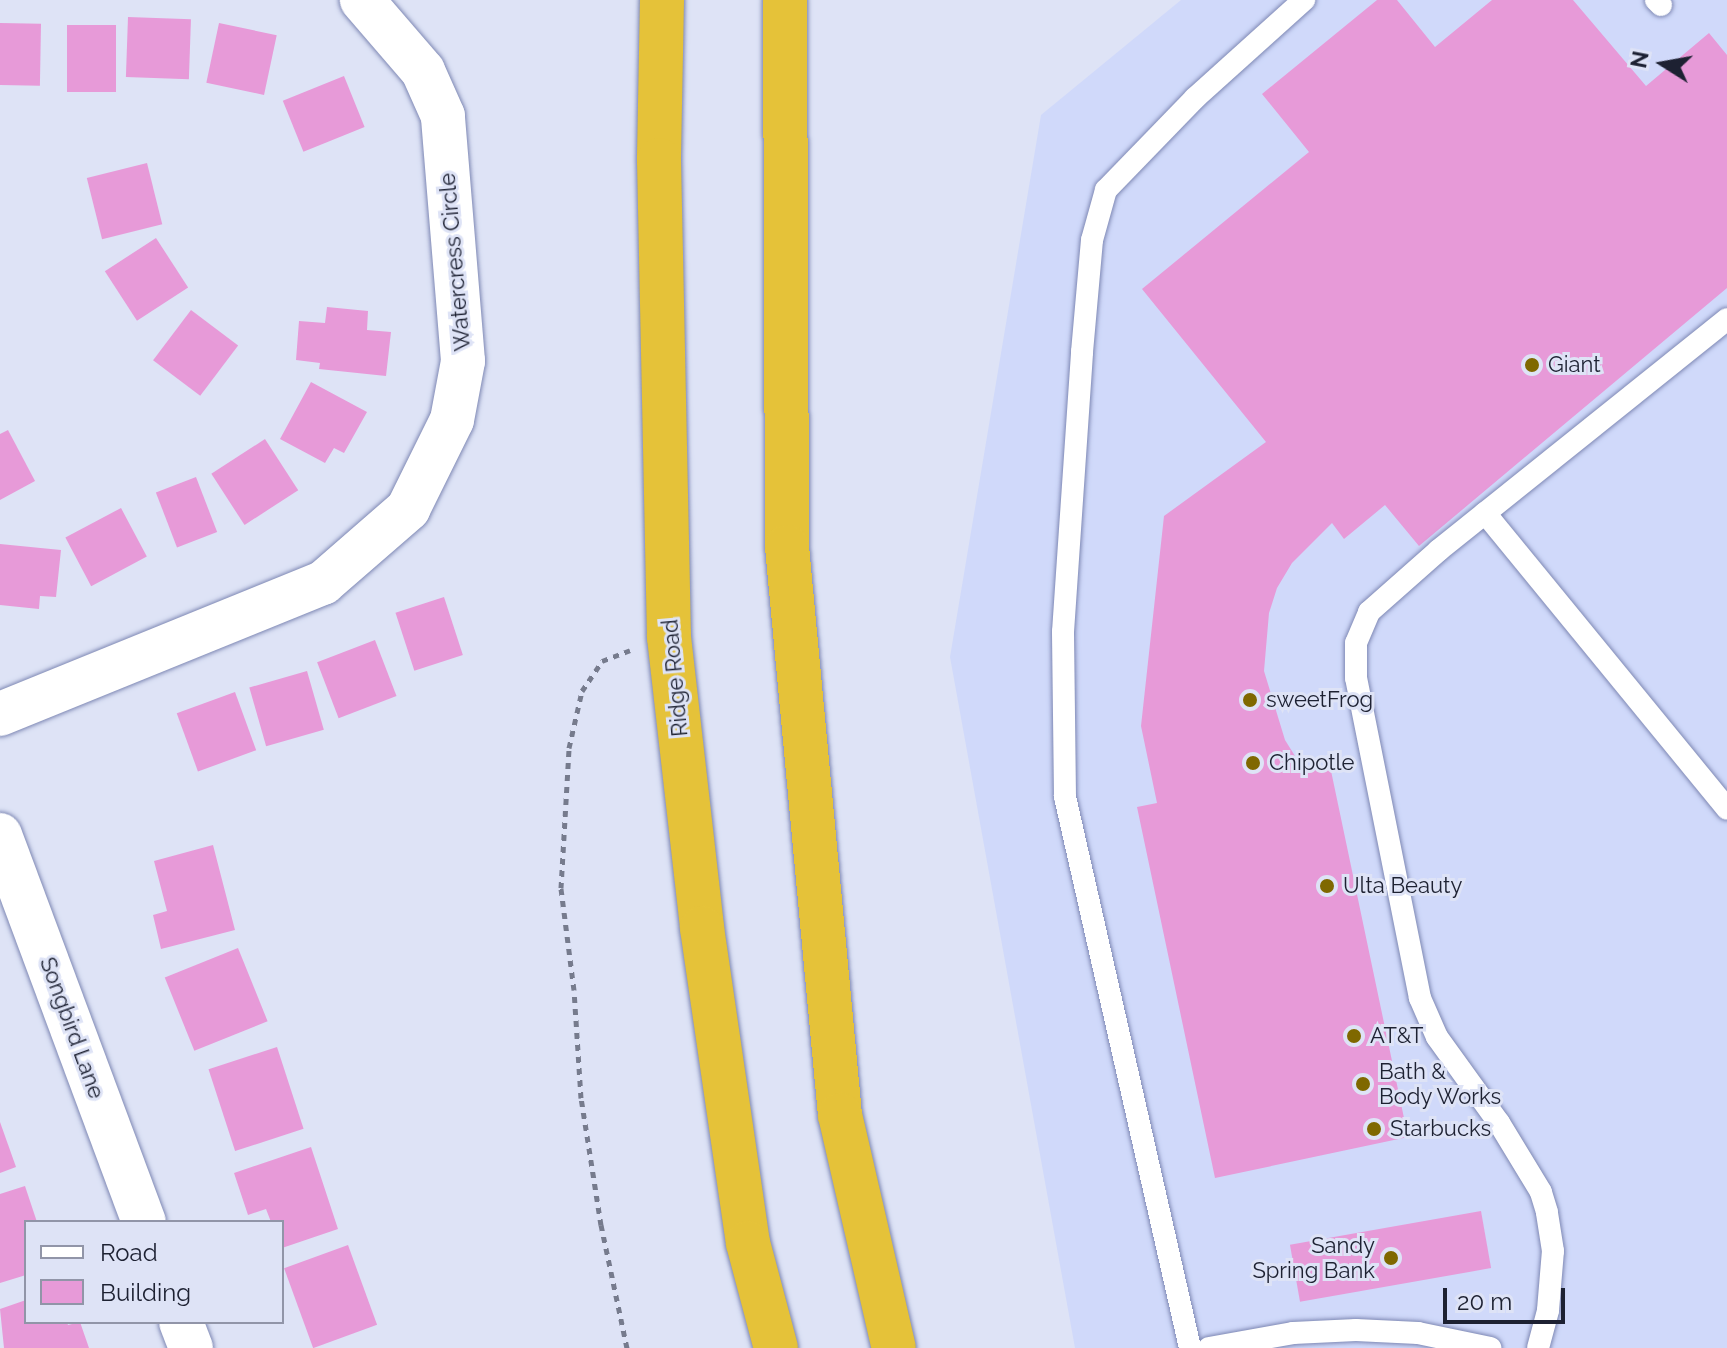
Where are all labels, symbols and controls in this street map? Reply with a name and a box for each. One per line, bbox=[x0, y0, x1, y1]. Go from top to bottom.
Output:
north arrow bbox=[1623, 24, 1703, 104]
text: N bbox=[1625, 49, 1654, 70]
street label: Watercress Circle bbox=[434, 172, 476, 352]
place label: Giant bbox=[1548, 352, 1601, 378]
marker: Giant bbox=[1523, 356, 1541, 374]
street label: Ridge Road bbox=[657, 618, 693, 738]
place label: sweetFrog bbox=[1266, 687, 1373, 713]
marker: sweetFrog bbox=[1241, 691, 1259, 709]
place label: Chipotle bbox=[1269, 750, 1354, 776]
marker: Chipotle bbox=[1244, 754, 1262, 772]
place label: Ulta Beauty bbox=[1343, 873, 1462, 899]
marker: Ulta Beauty bbox=[1318, 877, 1336, 895]
street label: Songbird Lane bbox=[34, 954, 110, 1102]
place label: AT&T bbox=[1370, 1023, 1424, 1049]
marker: AT&T bbox=[1345, 1027, 1363, 1045]
place label: Bath & Body Works bbox=[1379, 1058, 1503, 1110]
marker: Bath & Body Works bbox=[1354, 1075, 1372, 1093]
place label: Starbucks bbox=[1390, 1116, 1491, 1142]
marker: Starbucks bbox=[1365, 1120, 1383, 1138]
legend bbox=[24, 1220, 284, 1324]
place label: Sandy Spring Bank bbox=[1252, 1232, 1375, 1284]
text: Road bbox=[100, 1238, 158, 1267]
marker: Sandy Spring Bank bbox=[1382, 1249, 1400, 1267]
scale bar bbox=[1447, 1272, 1569, 1322]
text: Building bbox=[100, 1278, 191, 1307]
text: 20 m bbox=[1457, 1287, 1512, 1316]

